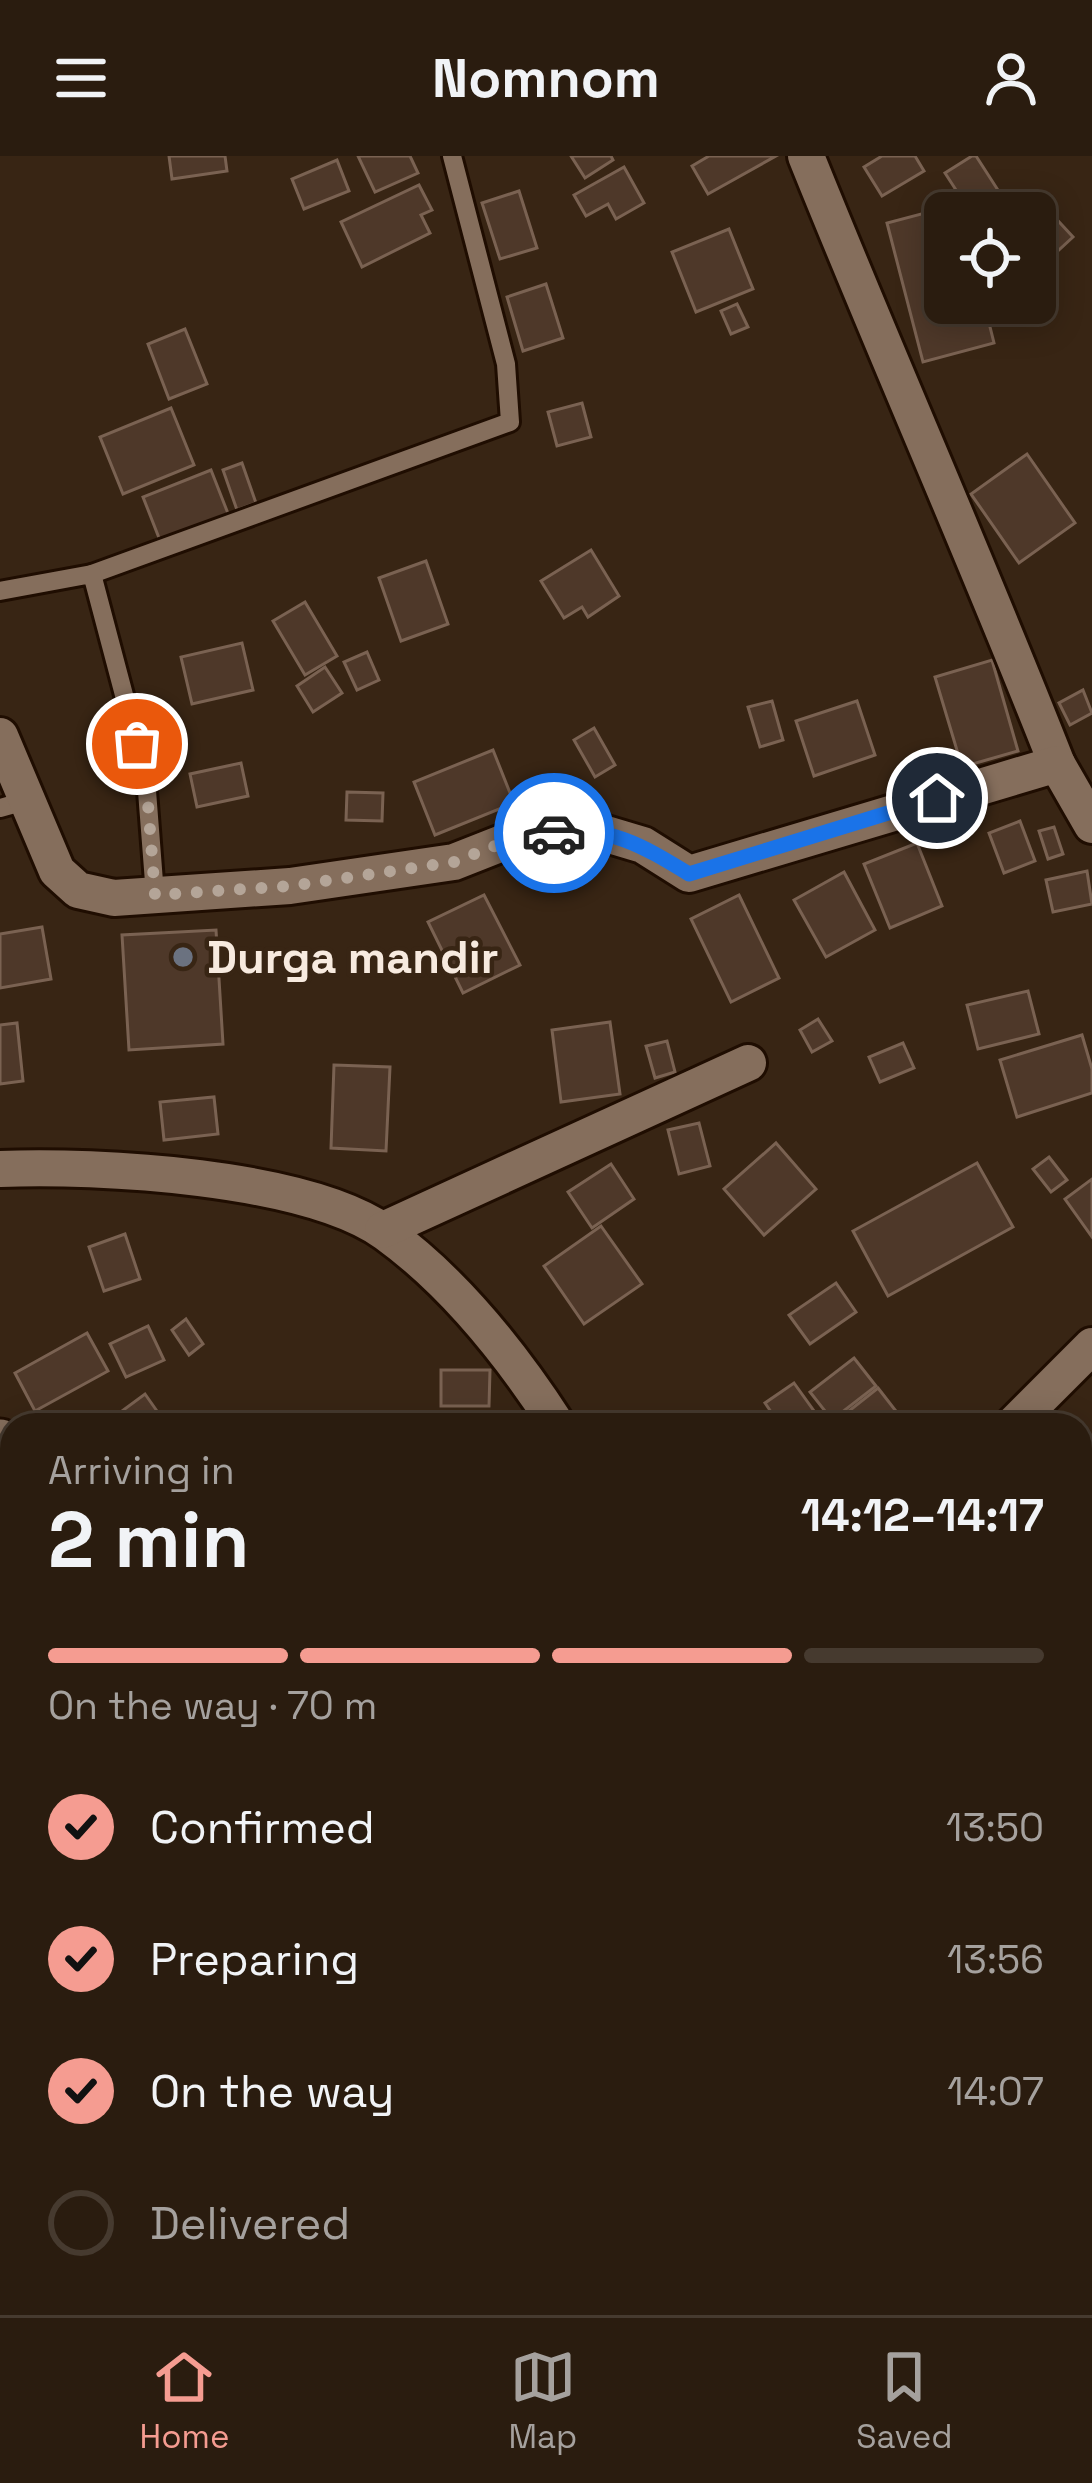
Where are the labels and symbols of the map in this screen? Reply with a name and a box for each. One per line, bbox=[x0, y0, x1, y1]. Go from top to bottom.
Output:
pin bbox=[86, 693, 188, 795]
pin bbox=[886, 747, 988, 849]
courier bbox=[494, 773, 614, 893]
place label: Durga mandir bbox=[207, 929, 499, 986]
marker: Durga mandir bbox=[170, 944, 196, 970]

